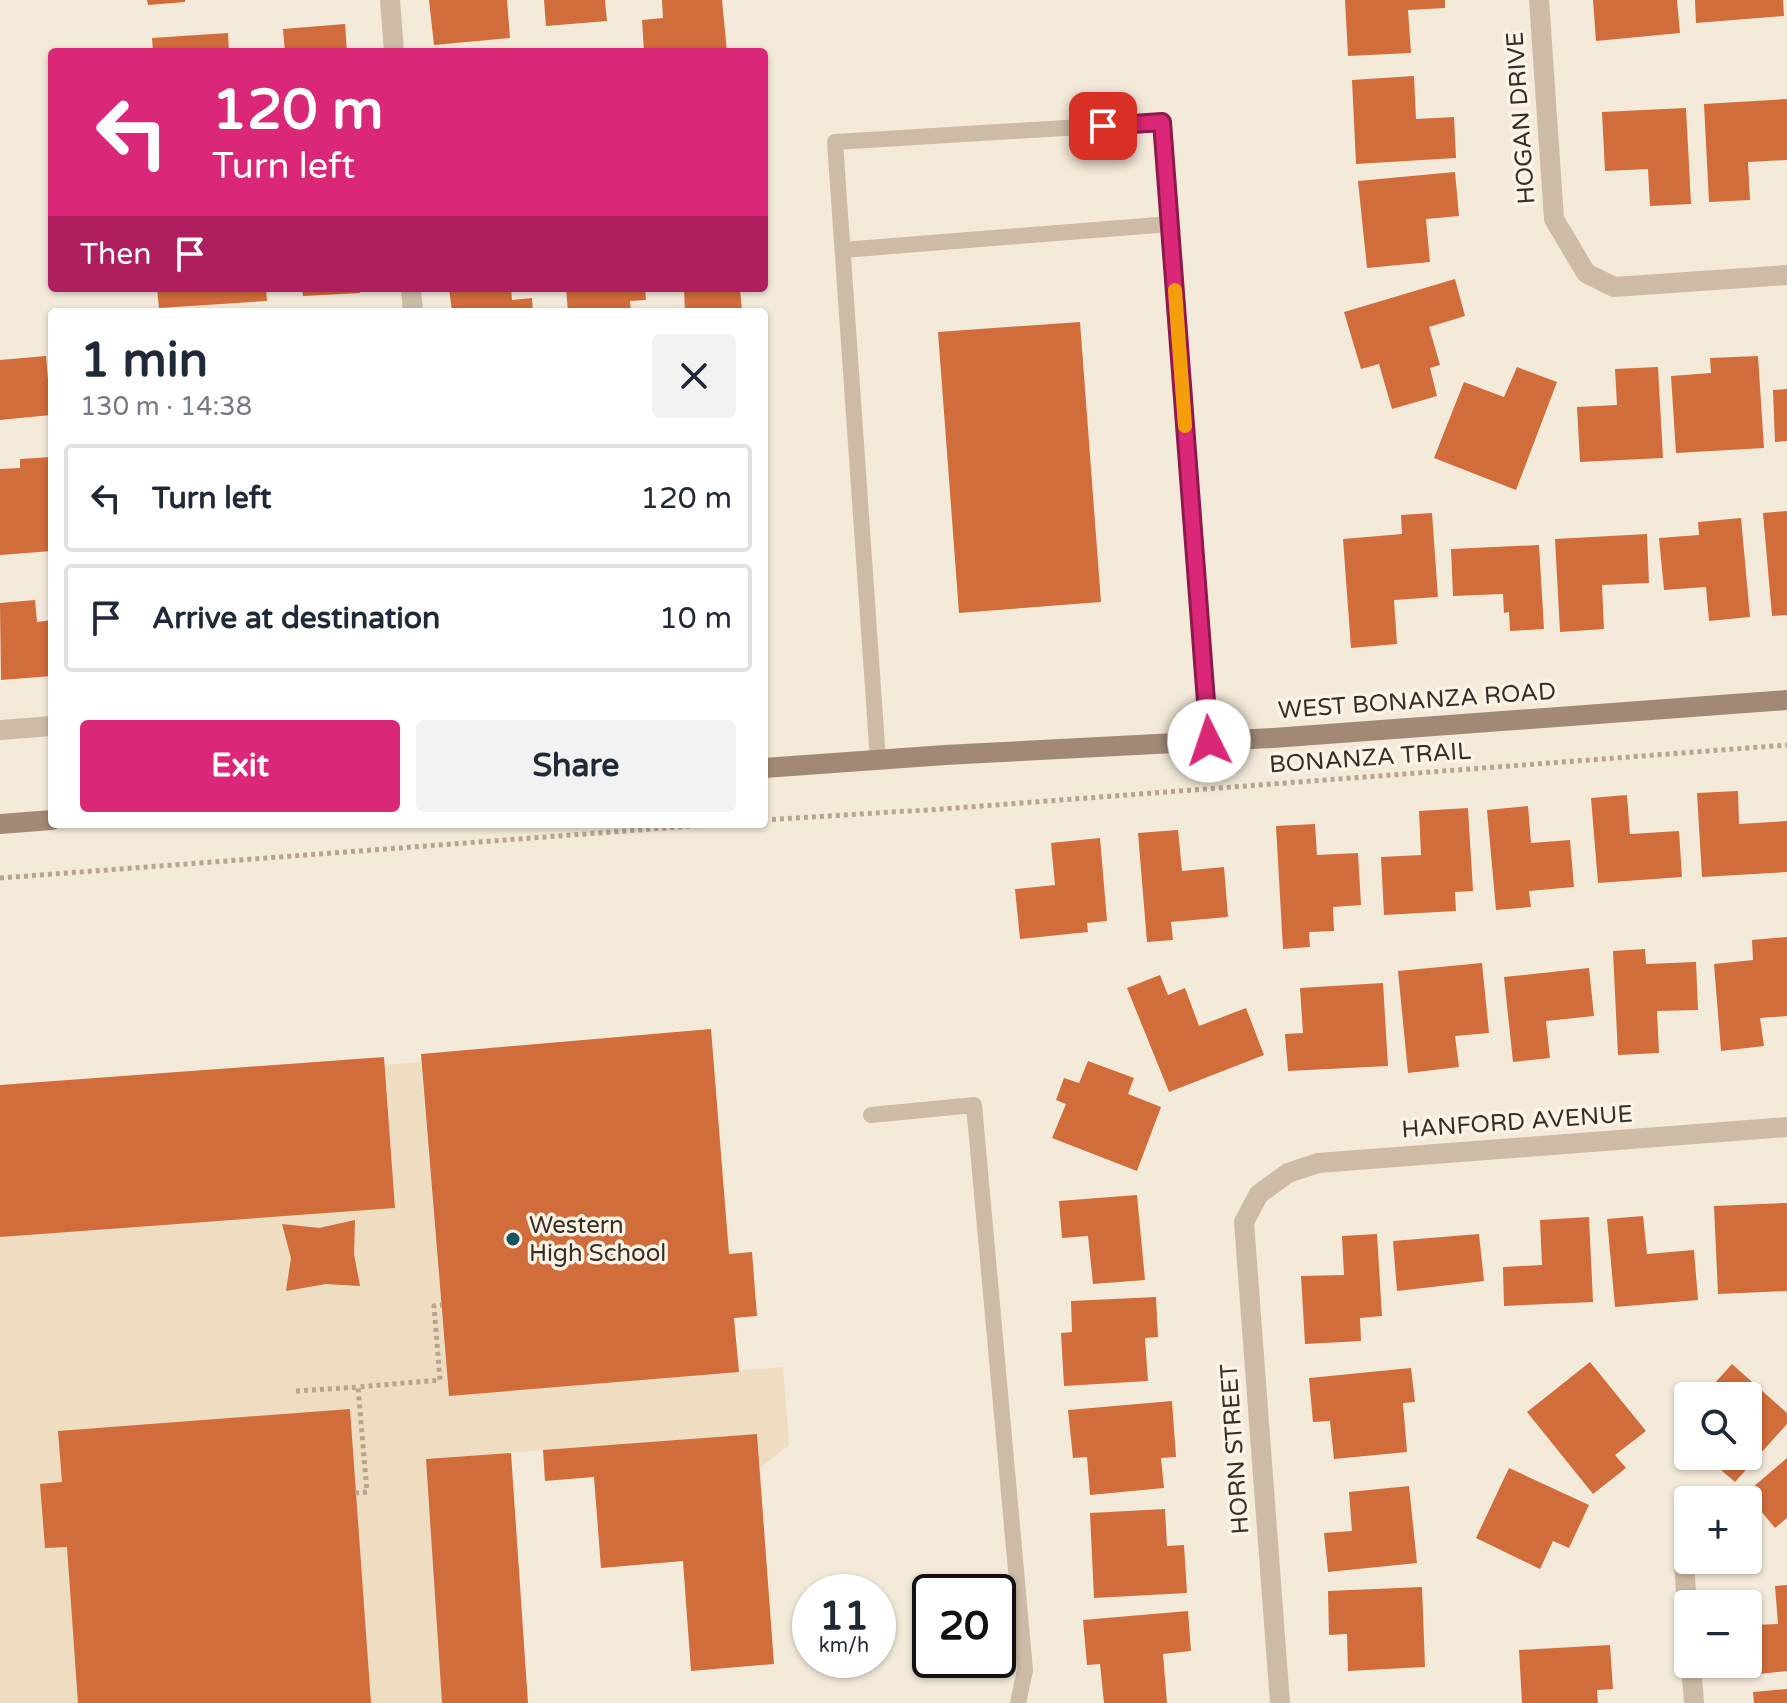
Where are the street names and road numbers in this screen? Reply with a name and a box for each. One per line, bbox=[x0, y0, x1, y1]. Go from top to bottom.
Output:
street label: HOGAN DRIVE bbox=[1500, 31, 1542, 205]
street label: WEST BONANZA ROAD bbox=[1277, 677, 1557, 725]
street label: BONANZA TRAIL bbox=[1268, 736, 1472, 780]
street label: HANFORD AVENUE bbox=[1400, 1099, 1634, 1145]
street label: HORN STREET bbox=[1215, 1362, 1255, 1535]

